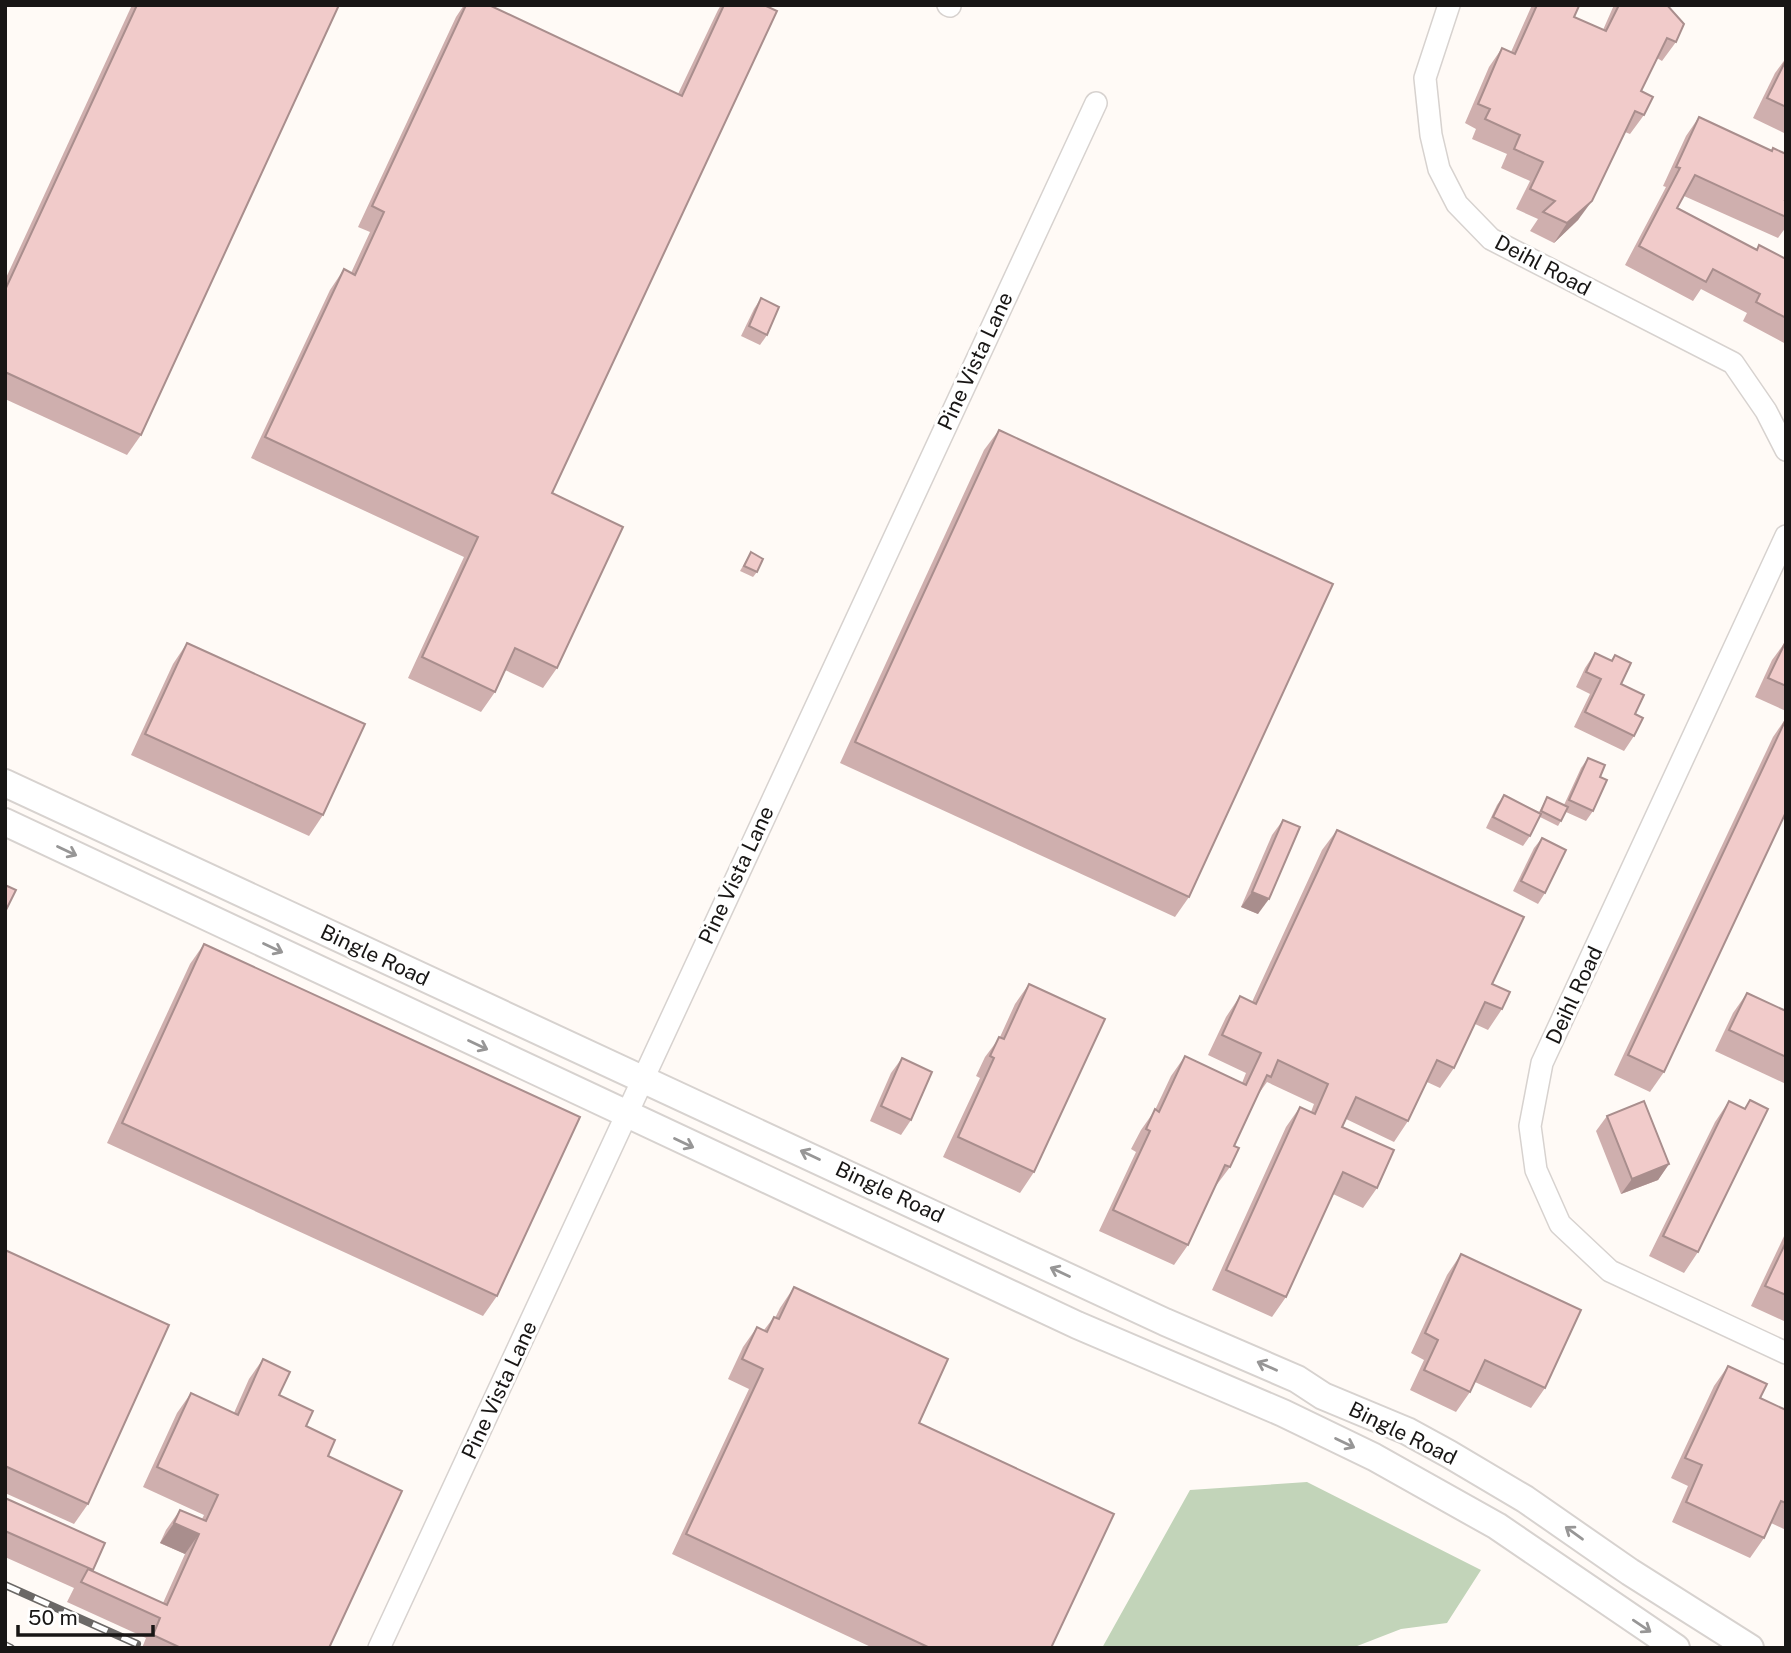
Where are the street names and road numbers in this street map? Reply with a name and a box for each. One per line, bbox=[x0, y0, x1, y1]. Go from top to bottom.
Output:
street label: Deihl Road bbox=[1491, 229, 1595, 301]
street label: Pine Vista Lane bbox=[932, 288, 1018, 434]
street label: Pine Vista Lane bbox=[693, 802, 779, 948]
street label: Bingle Road bbox=[317, 919, 433, 991]
street label: Deihl Road bbox=[1540, 942, 1608, 1048]
street label: Bingle Road bbox=[832, 1156, 948, 1228]
street label: Pine Vista Lane bbox=[456, 1317, 542, 1463]
street label: Bingle Road bbox=[1345, 1396, 1461, 1470]

